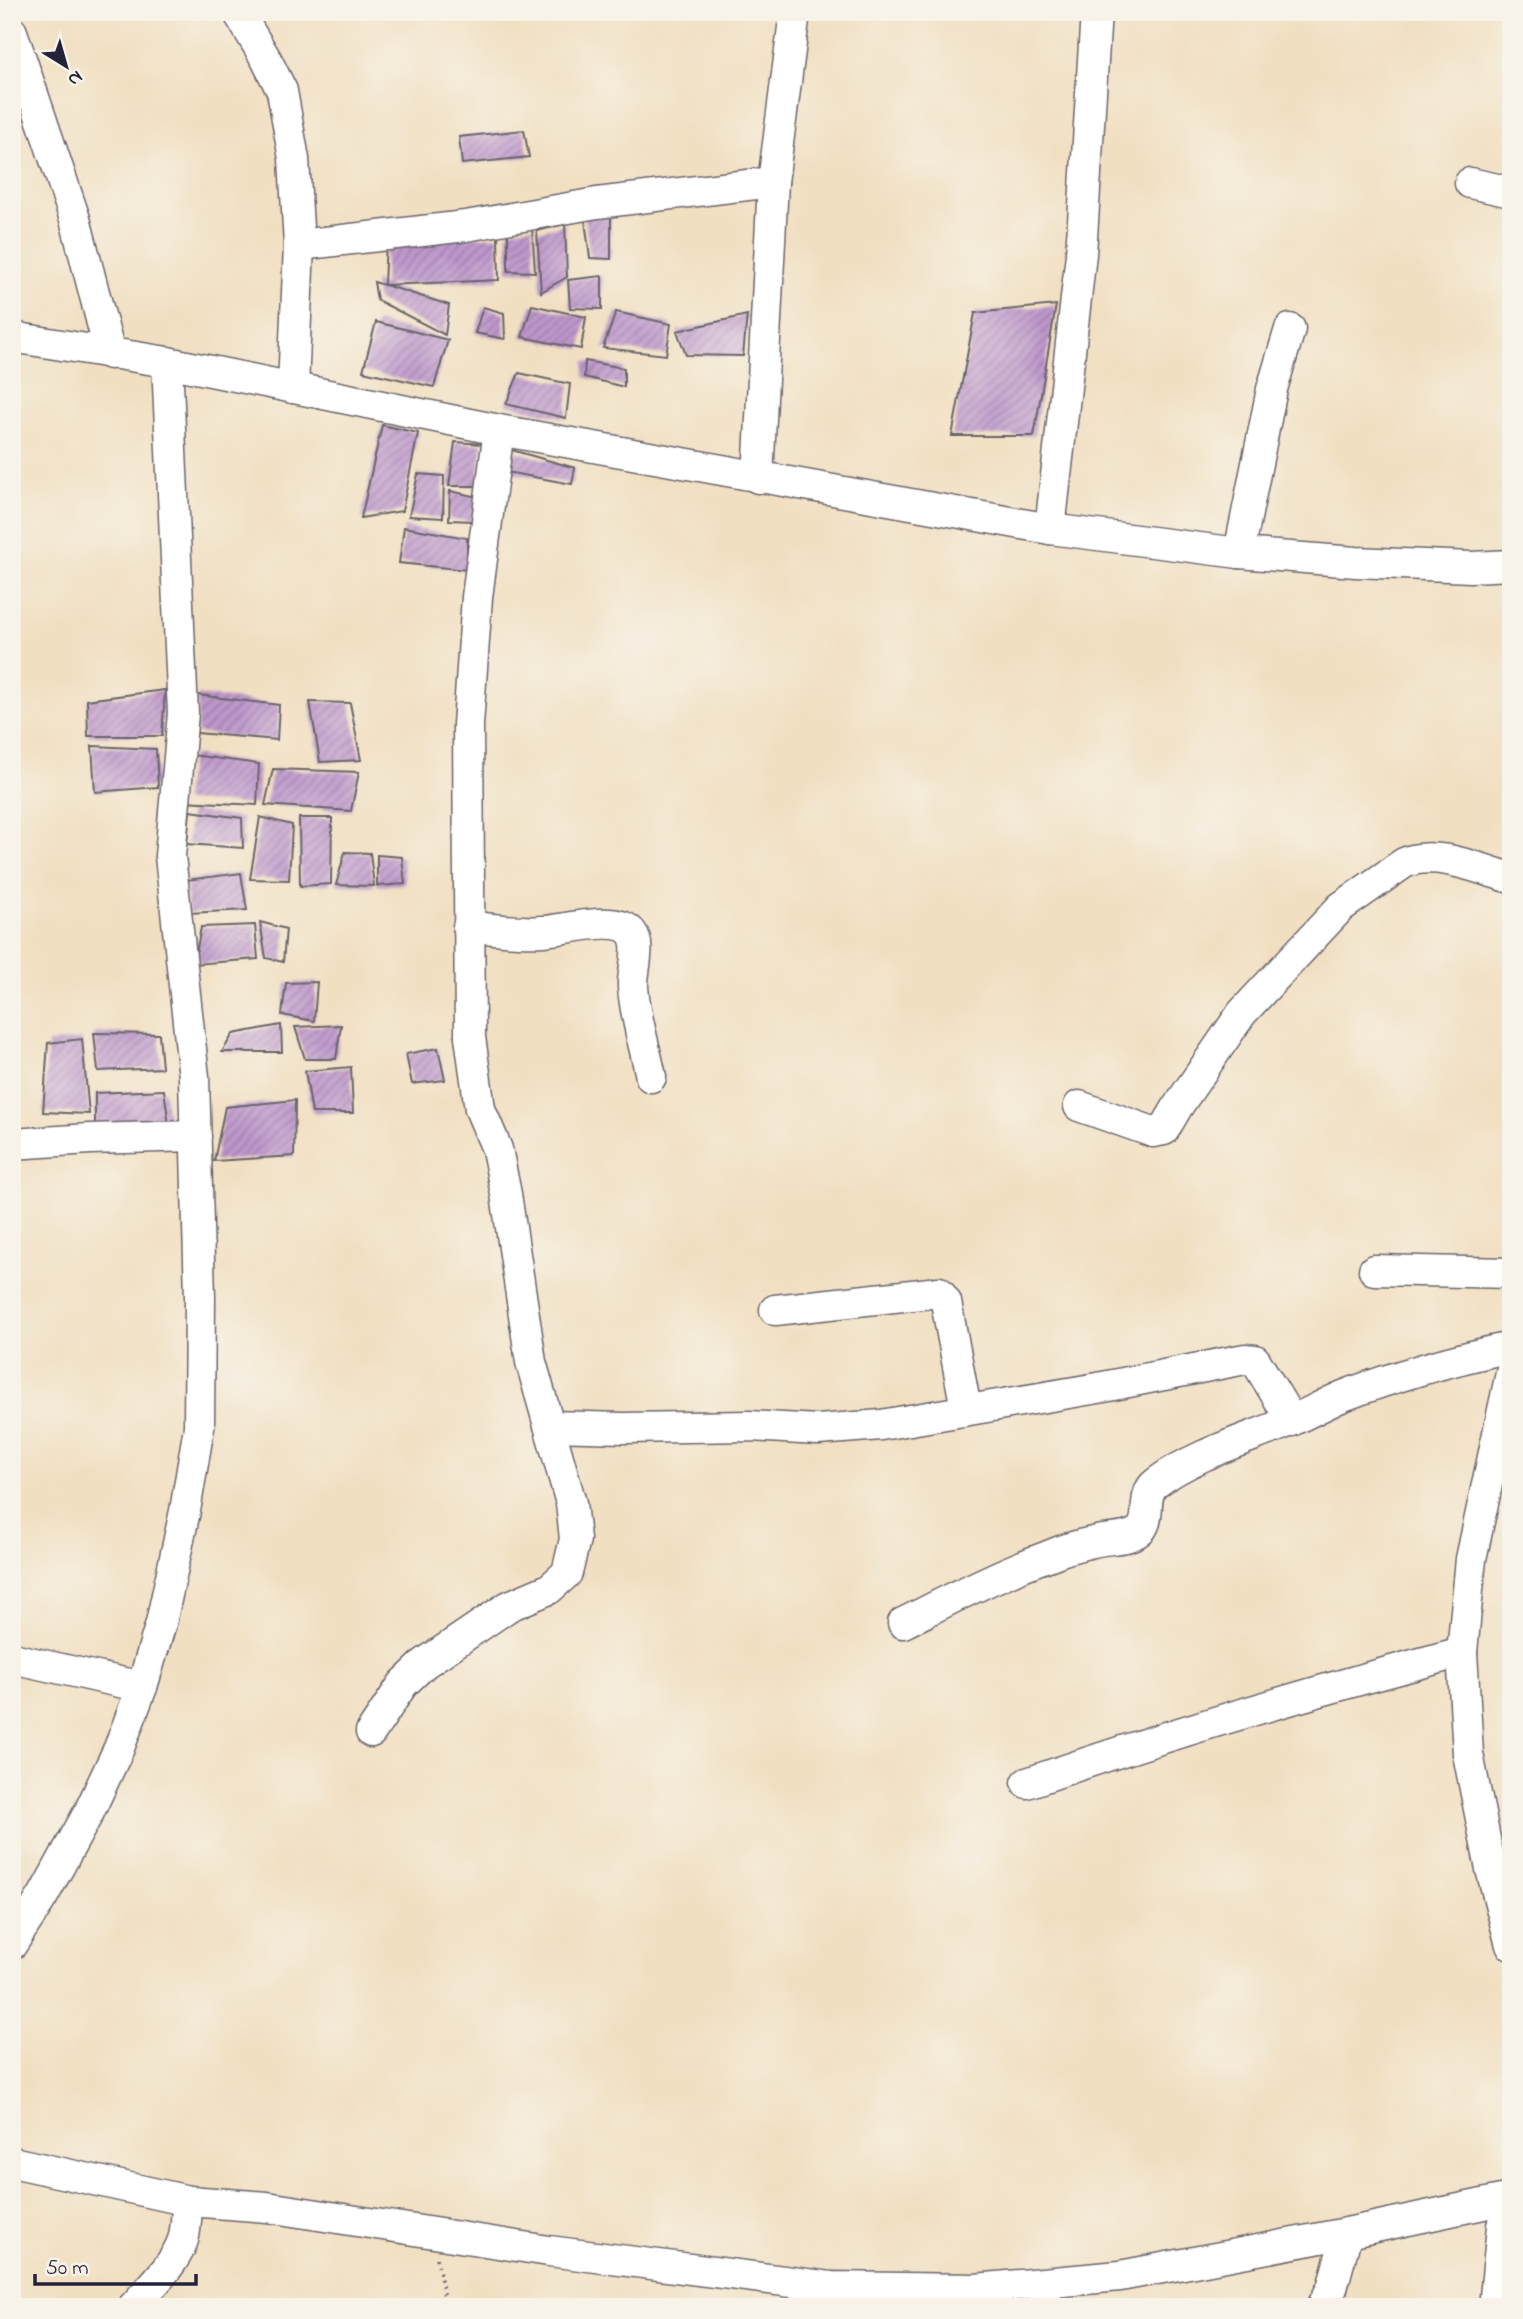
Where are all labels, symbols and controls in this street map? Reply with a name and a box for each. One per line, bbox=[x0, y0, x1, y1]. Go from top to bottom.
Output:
north arrow bbox=[32, 32, 102, 102]
text: N bbox=[61, 63, 88, 92]
scale bar bbox=[35, 2242, 196, 2286]
text: 50 m bbox=[46, 2254, 89, 2284]

